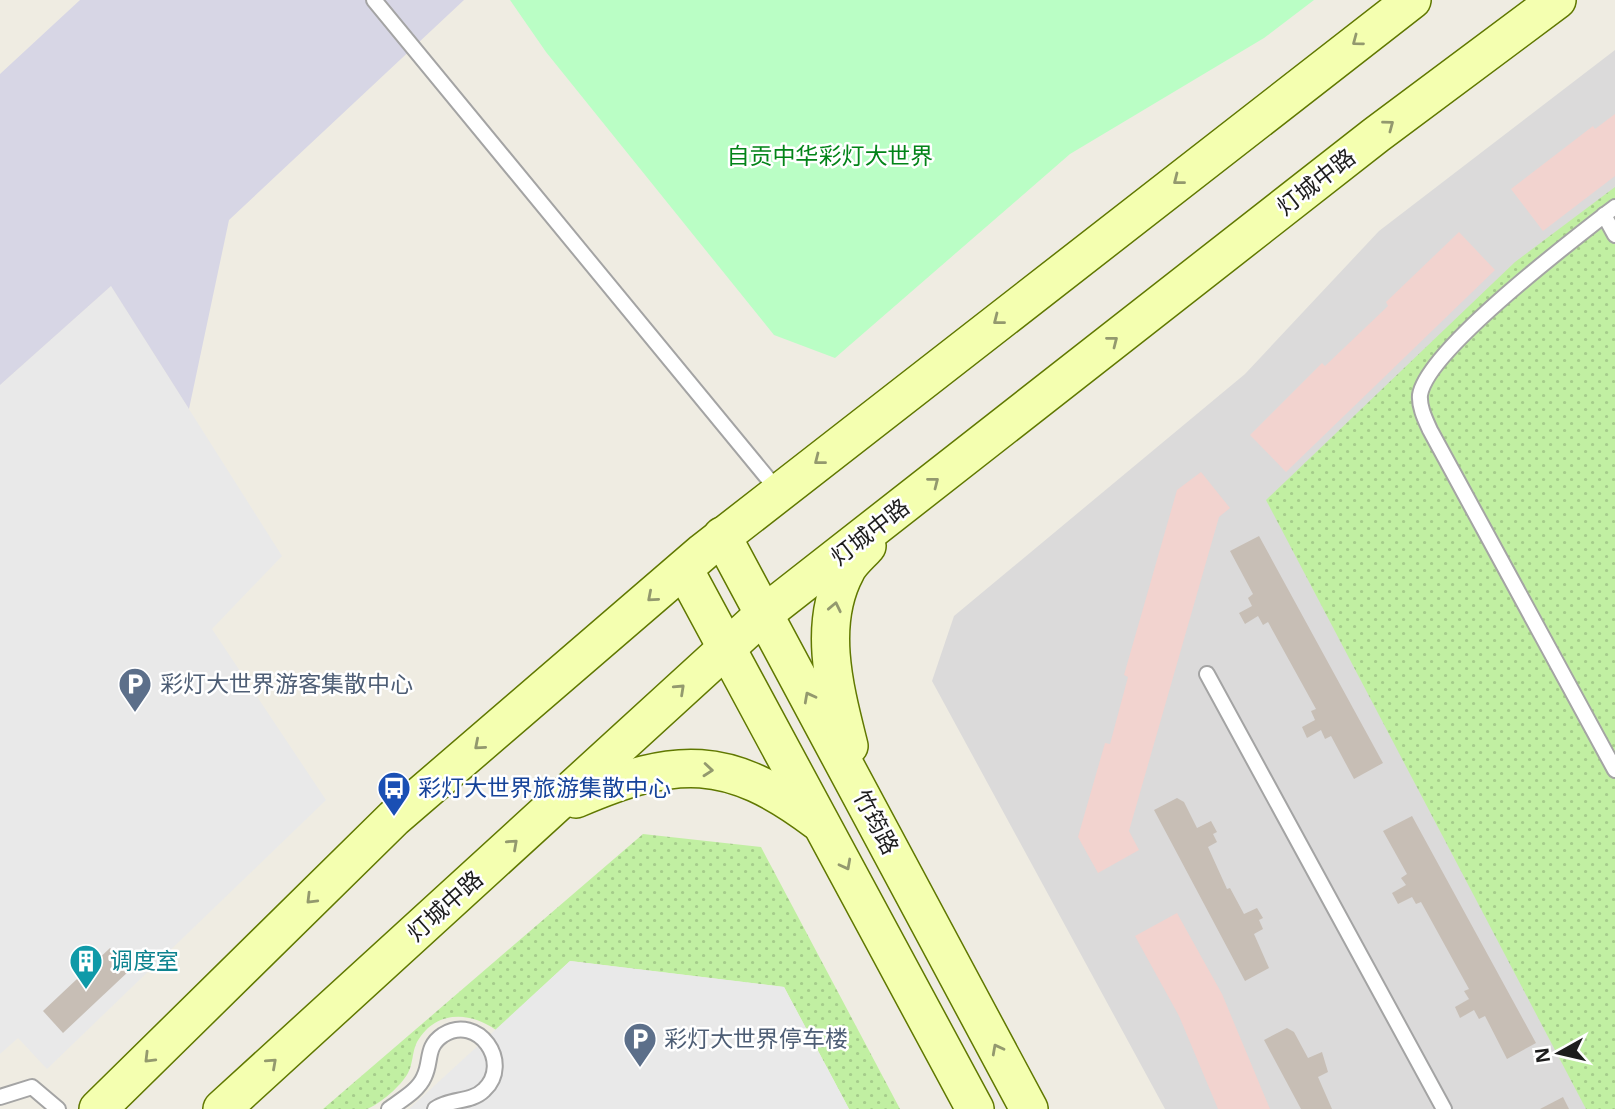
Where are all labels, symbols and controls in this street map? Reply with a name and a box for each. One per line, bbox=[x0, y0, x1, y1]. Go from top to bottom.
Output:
one-way arrow bbox=[1353, 33, 1365, 45]
one-way arrow bbox=[1381, 121, 1393, 133]
park label: 自贡中华彩灯大世界 bbox=[727, 139, 934, 171]
street label: 灯城中路 bbox=[1269, 140, 1361, 222]
one-way arrow bbox=[1173, 172, 1185, 185]
one-way arrow bbox=[994, 312, 1006, 325]
one-way arrow bbox=[1106, 337, 1118, 350]
one-way arrow bbox=[814, 452, 827, 465]
one-way arrow bbox=[927, 477, 939, 490]
street label: 灯城中路 bbox=[823, 490, 915, 572]
one-way arrow bbox=[647, 589, 660, 601]
one-way arrow bbox=[826, 601, 841, 613]
parking icon: 彩灯大世界游客集散中心 bbox=[116, 665, 154, 714]
place label: 彩灯大世界游客集散中心 bbox=[160, 667, 413, 699]
one-way arrow bbox=[672, 685, 685, 698]
one-way arrow bbox=[803, 692, 817, 704]
one-way arrow bbox=[474, 737, 487, 749]
one-way arrow bbox=[702, 762, 714, 777]
bus stop icon: 彩灯大世界旅游集散中心 bbox=[375, 769, 413, 818]
place label: 彩灯大世界旅游集散中心 bbox=[418, 771, 671, 803]
street label: 竹筠路 bbox=[847, 784, 907, 860]
one-way arrow bbox=[505, 840, 518, 852]
one-way arrow bbox=[838, 858, 851, 871]
street label: 灯城中路 bbox=[399, 863, 489, 948]
one-way arrow bbox=[307, 890, 320, 903]
building icon: 调度室 bbox=[67, 942, 105, 991]
place label: 调度室 bbox=[110, 944, 179, 976]
north arrow bbox=[1524, 1018, 1594, 1088]
parking icon: 彩灯大世界停车楼 bbox=[621, 1020, 659, 1069]
place label: 彩灯大世界停车楼 bbox=[664, 1022, 848, 1054]
one-way arrow bbox=[991, 1044, 1005, 1056]
text: N bbox=[1528, 1046, 1556, 1065]
one-way arrow bbox=[145, 1050, 158, 1063]
one-way arrow bbox=[264, 1059, 277, 1071]

